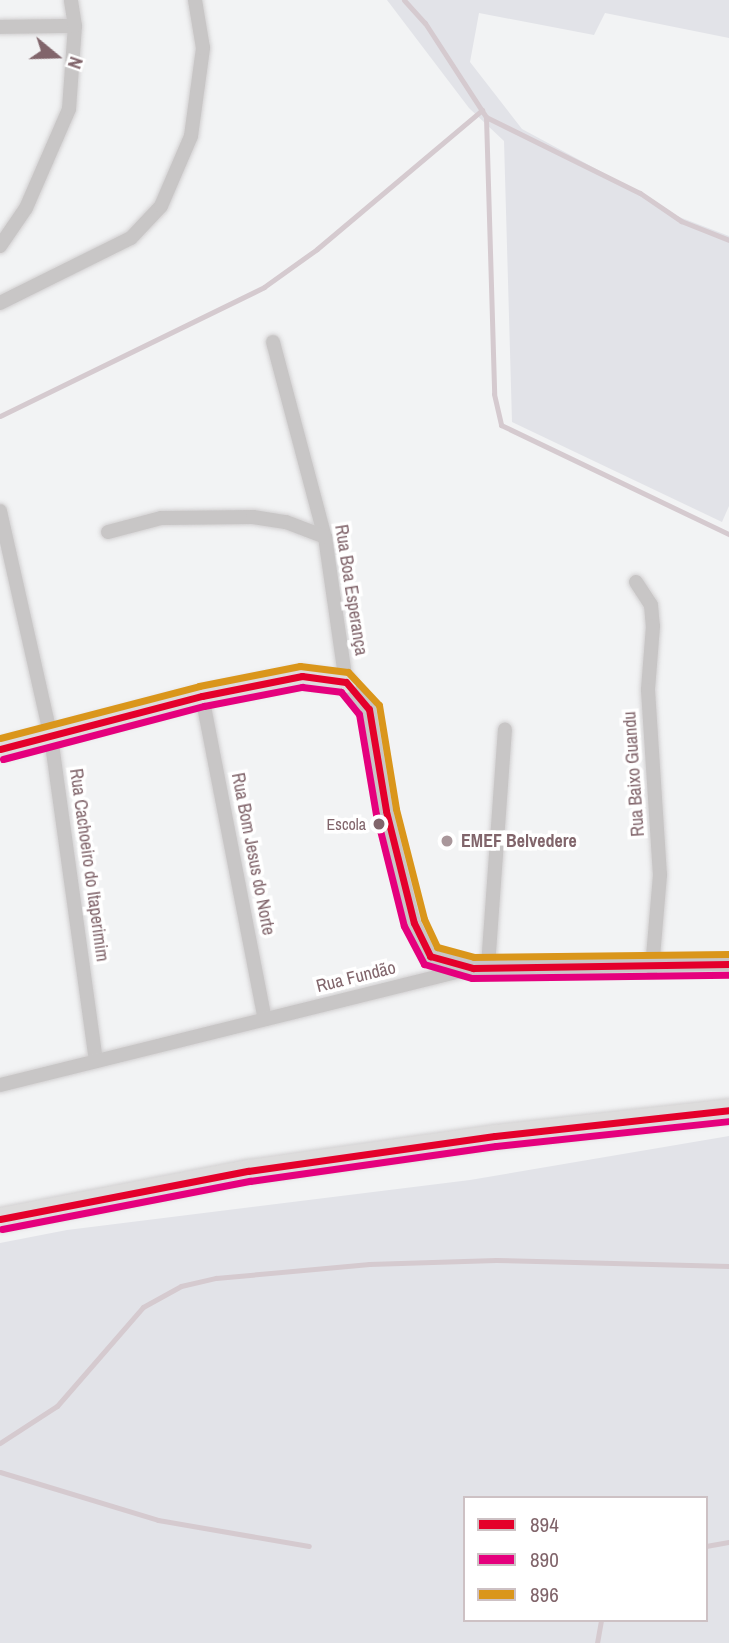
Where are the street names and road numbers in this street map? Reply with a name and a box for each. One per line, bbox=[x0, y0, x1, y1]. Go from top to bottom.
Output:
street label: Rua Boa Esperança bbox=[330, 523, 372, 657]
street label: Rua Baixo Guandu bbox=[619, 711, 649, 837]
street label: Rua Cachoeiro do Itaperimim bbox=[65, 767, 113, 963]
street label: Rua Bom Jesus do Norte bbox=[227, 771, 279, 937]
street label: Rua Fundão bbox=[314, 957, 398, 997]

